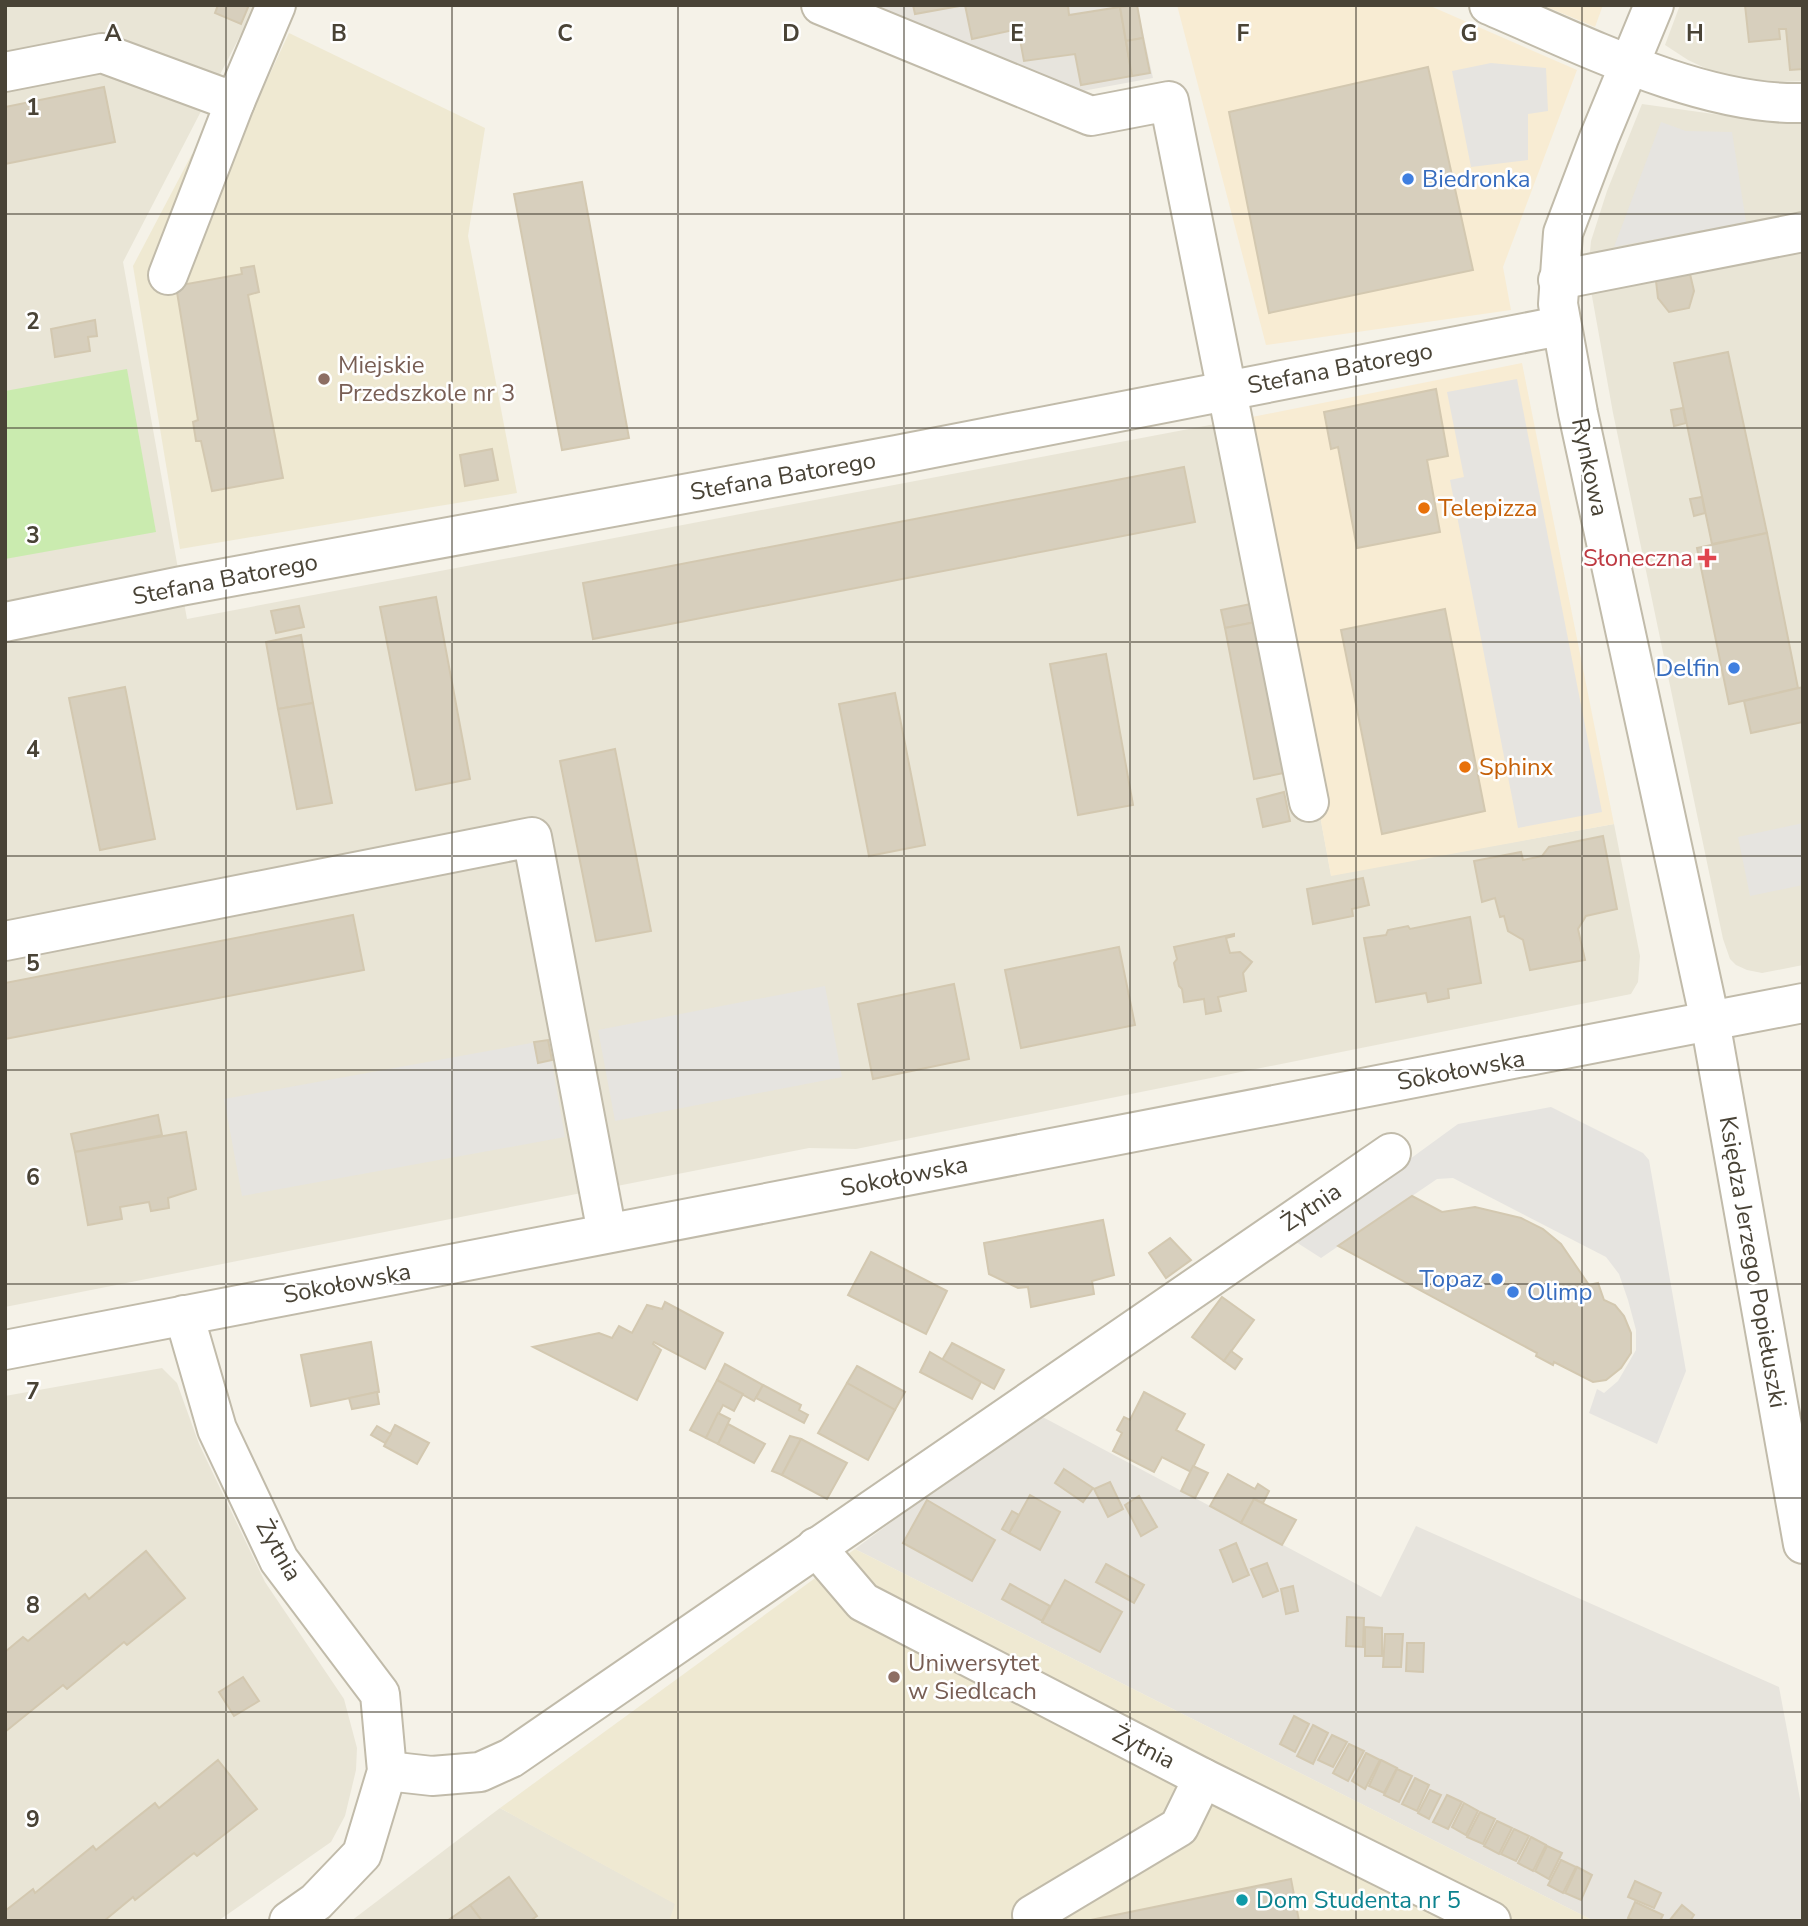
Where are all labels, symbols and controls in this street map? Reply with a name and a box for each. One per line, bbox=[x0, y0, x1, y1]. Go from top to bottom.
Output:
text: A bbox=[104, 18, 122, 49]
text: B bbox=[331, 18, 347, 49]
text: C bbox=[557, 18, 573, 49]
text: D bbox=[782, 18, 800, 49]
text: E bbox=[1010, 18, 1024, 49]
text: F bbox=[1237, 18, 1250, 49]
text: G bbox=[1461, 18, 1477, 49]
text: H bbox=[1686, 18, 1704, 49]
text: 1 bbox=[26, 92, 40, 123]
place label: Biedronka bbox=[1422, 163, 1531, 195]
marker: Biedronka bbox=[1400, 171, 1416, 187]
text: 2 bbox=[26, 306, 40, 337]
street label: Stefana Batorego bbox=[1245, 334, 1435, 402]
place label: Miejskie Przedszkole nr 3 bbox=[338, 349, 516, 409]
marker: Miejskie Przedszkole nr 3 bbox=[316, 371, 332, 387]
street label: Rynkowa bbox=[1564, 415, 1616, 519]
street label: Stefana Batorego bbox=[688, 444, 878, 508]
place label: Telepizza bbox=[1438, 492, 1538, 524]
marker: Telepizza bbox=[1416, 500, 1432, 516]
text: 3 bbox=[26, 520, 40, 551]
place label: Słoneczna bbox=[1583, 542, 1693, 574]
street label: Stefana Batorego bbox=[130, 545, 320, 613]
marker: Słoneczna bbox=[1699, 550, 1715, 566]
place label: Delfin bbox=[1655, 652, 1720, 684]
marker: Delfin bbox=[1726, 660, 1742, 676]
text: 4 bbox=[26, 734, 40, 765]
place label: Sphinx bbox=[1479, 751, 1554, 783]
marker: Sphinx bbox=[1457, 759, 1473, 775]
text: 5 bbox=[26, 948, 40, 979]
street label: Sokołowska bbox=[1394, 1042, 1528, 1098]
street label: Księdza Jerzego Popiełuszki bbox=[1712, 1114, 1794, 1410]
street label: Sokołowska bbox=[837, 1148, 971, 1204]
text: 6 bbox=[26, 1162, 40, 1193]
street label: Żytnia bbox=[1275, 1175, 1347, 1239]
street label: Sokołowska bbox=[280, 1255, 414, 1311]
place label: Topaz bbox=[1419, 1263, 1483, 1295]
marker: Topaz bbox=[1489, 1271, 1505, 1287]
place label: Olimp bbox=[1527, 1276, 1593, 1308]
marker: Olimp bbox=[1505, 1284, 1521, 1300]
text: 7 bbox=[26, 1376, 40, 1407]
street label: Żytnia bbox=[249, 1513, 309, 1587]
text: 8 bbox=[26, 1590, 40, 1621]
place label: Uniwersytet w Siedlcach bbox=[908, 1647, 1040, 1707]
marker: Uniwersytet w Siedlcach bbox=[886, 1669, 902, 1685]
street label: Żytnia bbox=[1107, 1718, 1181, 1776]
text: 9 bbox=[26, 1804, 40, 1835]
place label: Dom Studenta nr 5 bbox=[1256, 1884, 1461, 1916]
marker: Dom Studenta nr 5 bbox=[1234, 1892, 1250, 1908]

